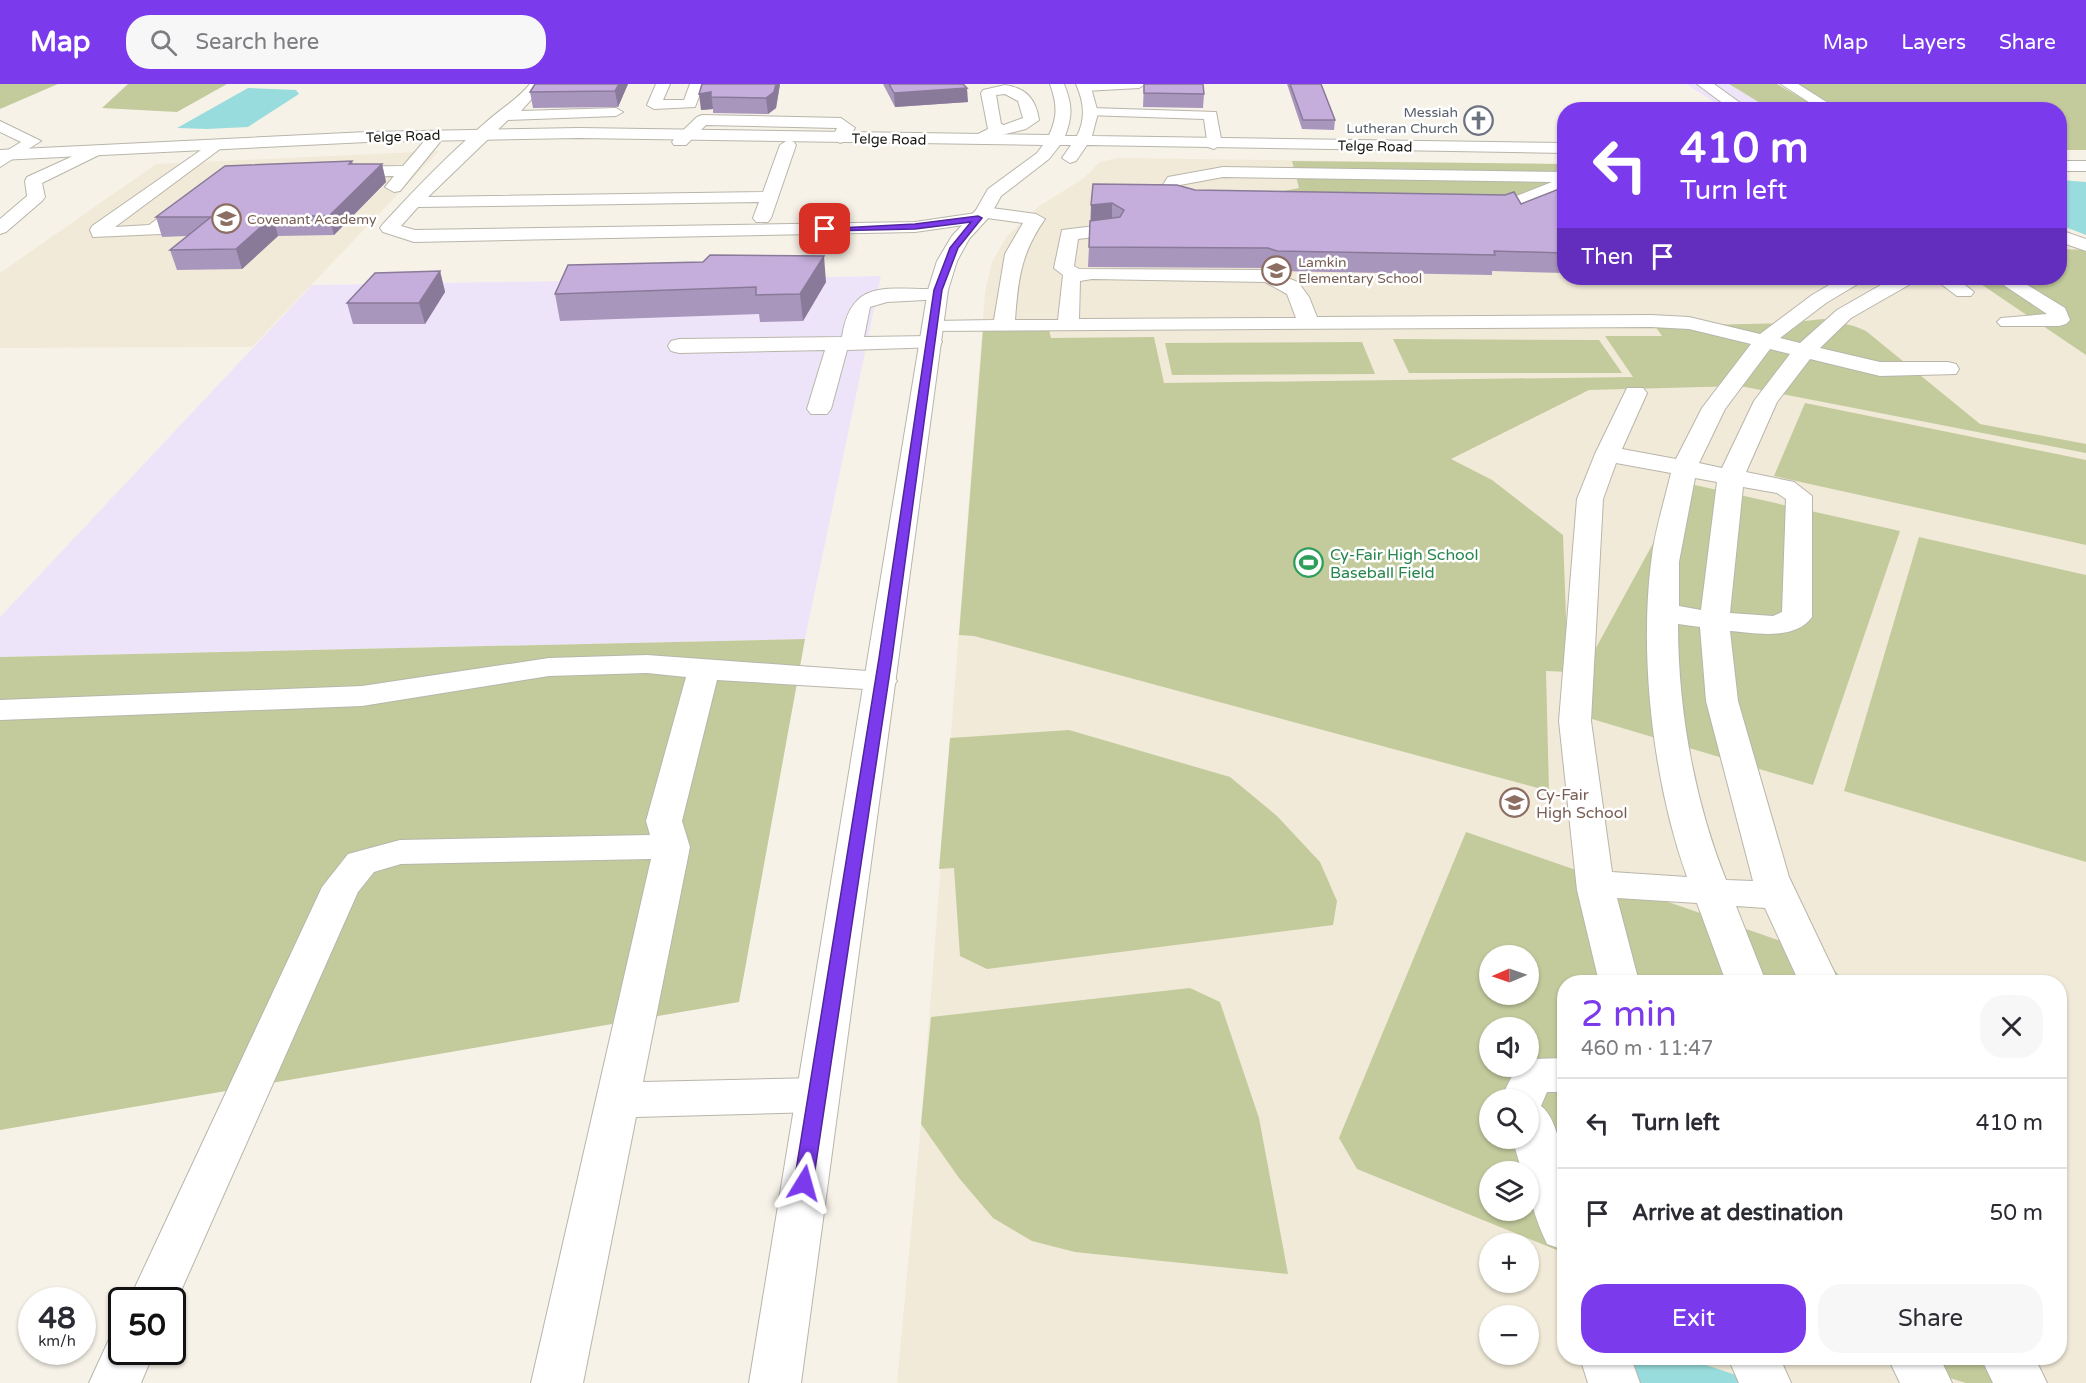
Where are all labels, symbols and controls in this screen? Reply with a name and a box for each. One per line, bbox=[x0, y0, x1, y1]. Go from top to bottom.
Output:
search box bbox=[126, 15, 546, 69]
text: Map bbox=[30, 25, 90, 59]
icon: search bbox=[147, 26, 180, 59]
text: Search here bbox=[195, 29, 319, 55]
text: Map bbox=[1823, 30, 1868, 55]
text: Layers bbox=[1901, 30, 1966, 55]
text: Share bbox=[1999, 30, 2056, 55]
place label: Messiah Lutheran Church bbox=[1346, 104, 1458, 137]
church icon: Messiah Lutheran Church bbox=[1463, 104, 1495, 136]
text: 410 m bbox=[1680, 123, 1809, 174]
icon: left bbox=[1581, 126, 1659, 204]
street label: Telge Road bbox=[365, 127, 441, 146]
street label: Telge Road bbox=[852, 130, 926, 149]
street label: Telge Road bbox=[1338, 137, 1412, 156]
text: Turn left bbox=[1680, 174, 1787, 207]
school or university icon: Covenant Academy bbox=[210, 203, 242, 235]
pin bbox=[799, 203, 850, 254]
place label: Covenant Academy bbox=[247, 211, 377, 228]
icon: arrive bbox=[808, 212, 841, 245]
icon: arrive bbox=[1646, 240, 1679, 273]
text: Then bbox=[1581, 244, 1634, 270]
school or university icon: Lamkin Elementary School bbox=[1261, 254, 1293, 286]
place label: Lamkin Elementary School bbox=[1298, 254, 1422, 287]
place label: Cy-Fair High School Baseball Field bbox=[1330, 545, 1479, 583]
sports icon: Cy-Fair High School Baseball Field bbox=[1293, 547, 1325, 579]
place label: Cy-Fair High School bbox=[1536, 785, 1627, 823]
school or university icon: Cy-Fair High School bbox=[1499, 787, 1531, 819]
north arrow bbox=[1479, 945, 1539, 1005]
map controls bbox=[1479, 945, 1539, 1365]
text: 2 min bbox=[1581, 993, 1677, 1036]
button: close bbox=[1980, 995, 2043, 1058]
button: sound bbox=[1479, 1017, 1539, 1077]
text: 460 m · 11:47 bbox=[1581, 1037, 1713, 1061]
button: search bbox=[1479, 1089, 1539, 1149]
icon: left bbox=[1581, 1107, 1614, 1140]
text: Turn left bbox=[1632, 1110, 1720, 1136]
text: 410 m bbox=[1976, 1110, 2043, 1136]
position arrow bbox=[772, 1151, 836, 1215]
button: layers bbox=[1479, 1161, 1539, 1221]
icon: arrive bbox=[1581, 1197, 1614, 1230]
text: Arrive at destination bbox=[1632, 1200, 1843, 1226]
text: 50 m bbox=[1989, 1200, 2043, 1226]
button: + bbox=[1479, 1233, 1539, 1293]
button: Exit bbox=[1581, 1284, 1806, 1353]
button: Share bbox=[1818, 1284, 2043, 1353]
speed limit sign: 50 bbox=[108, 1287, 186, 1365]
text: 48 bbox=[38, 1300, 76, 1337]
button: − bbox=[1479, 1305, 1539, 1365]
text: km/h bbox=[38, 1332, 76, 1350]

